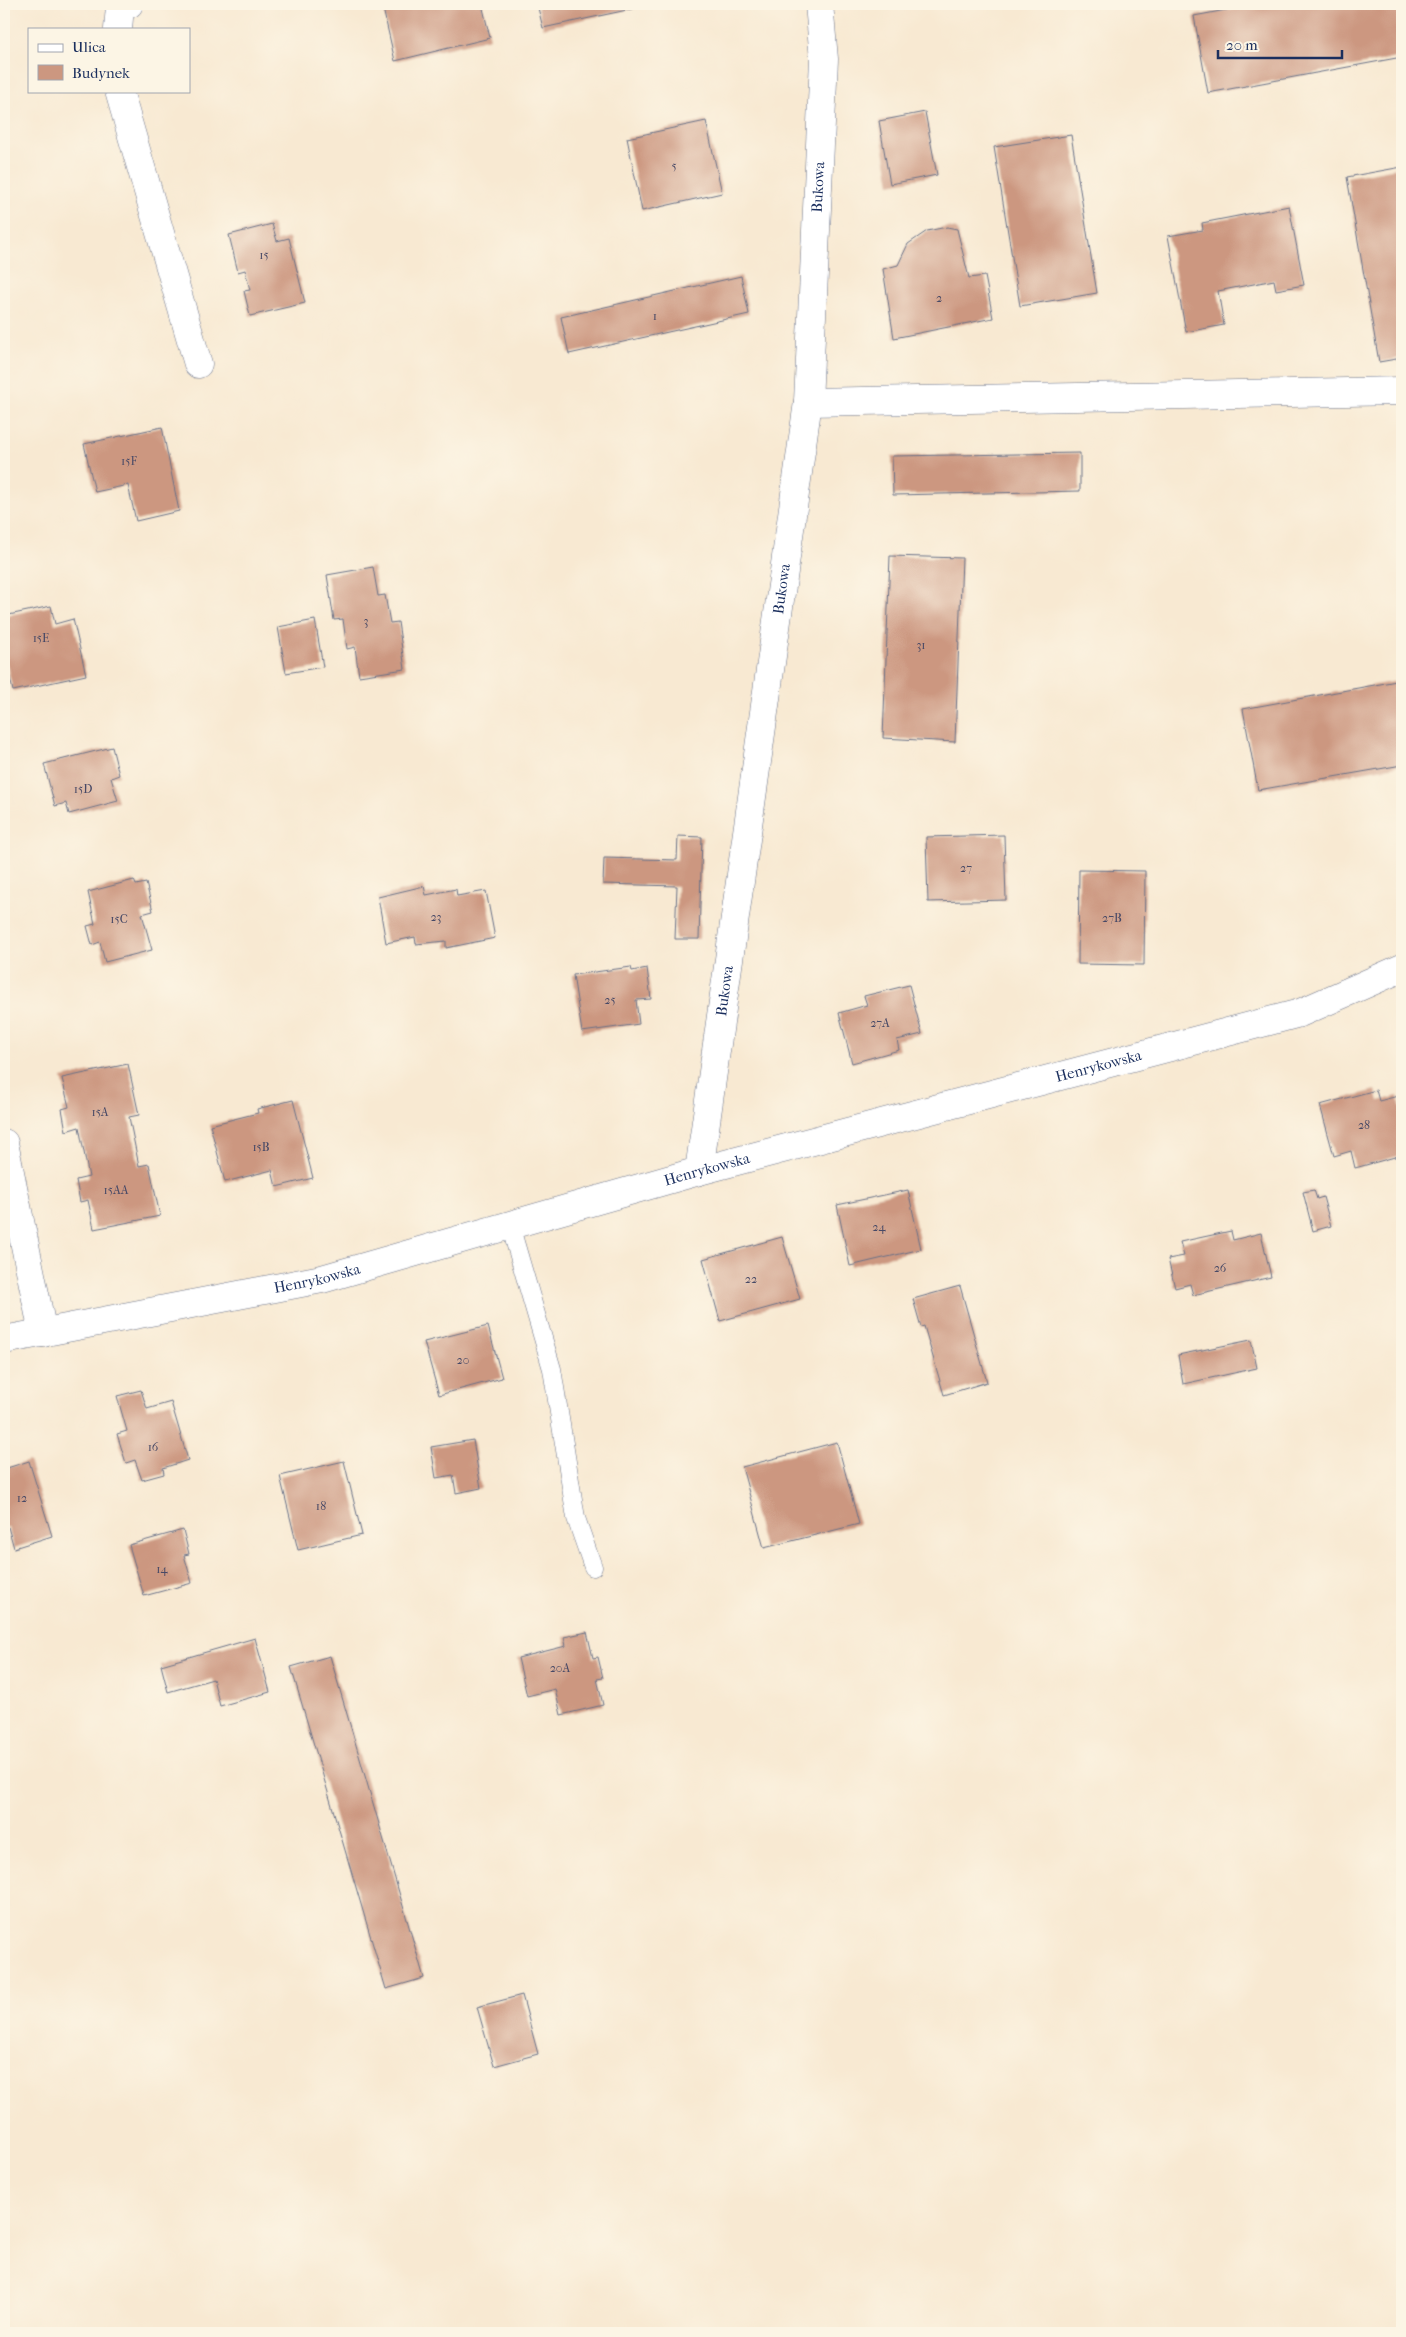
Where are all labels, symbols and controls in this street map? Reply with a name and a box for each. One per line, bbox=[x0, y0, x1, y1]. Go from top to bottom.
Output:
legend bbox=[28, 28, 190, 92]
scale bar bbox=[1218, 28, 1342, 60]
text: 20 m bbox=[1226, 36, 1258, 54]
text: Ulica bbox=[72, 38, 107, 56]
text: Budynek bbox=[72, 64, 130, 82]
house number: 5 bbox=[671, 159, 677, 173]
street label: Bukowa bbox=[808, 160, 828, 213]
house number: 15 bbox=[259, 248, 269, 262]
house number: 2 bbox=[936, 291, 942, 305]
house number: 1 bbox=[653, 309, 657, 323]
house number: 15F bbox=[121, 454, 137, 468]
street label: Bukowa bbox=[769, 561, 794, 615]
house number: 3 bbox=[364, 614, 369, 628]
house number: 15E bbox=[33, 631, 49, 645]
house number: 31 bbox=[916, 638, 926, 652]
house number: 15D bbox=[74, 782, 92, 796]
house number: 27 bbox=[960, 861, 972, 875]
house number: 23 bbox=[430, 910, 442, 924]
house number: 27B bbox=[1102, 911, 1122, 925]
house number: 15C bbox=[110, 912, 128, 926]
street label: Bukowa bbox=[712, 963, 737, 1017]
house number: 25 bbox=[604, 993, 616, 1007]
house number: 27A bbox=[870, 1016, 890, 1030]
street label: Henrykowska bbox=[1054, 1046, 1144, 1086]
house number: 15A bbox=[91, 1105, 109, 1119]
house number: 28 bbox=[1358, 1118, 1370, 1132]
house number: 15B bbox=[252, 1140, 270, 1154]
street label: Henrykowska bbox=[662, 1149, 753, 1190]
house number: 15AA bbox=[104, 1183, 129, 1197]
house number: 24 bbox=[872, 1220, 887, 1234]
street label: Henrykowska bbox=[272, 1259, 363, 1297]
house number: 26 bbox=[1214, 1261, 1227, 1275]
house number: 22 bbox=[745, 1272, 757, 1286]
house number: 20 bbox=[457, 1353, 469, 1367]
house number: 16 bbox=[148, 1440, 159, 1454]
house number: 12 bbox=[17, 1491, 27, 1505]
house number: 18 bbox=[316, 1499, 326, 1513]
house number: 14 bbox=[156, 1562, 169, 1576]
house number: 20A bbox=[550, 1661, 571, 1675]

